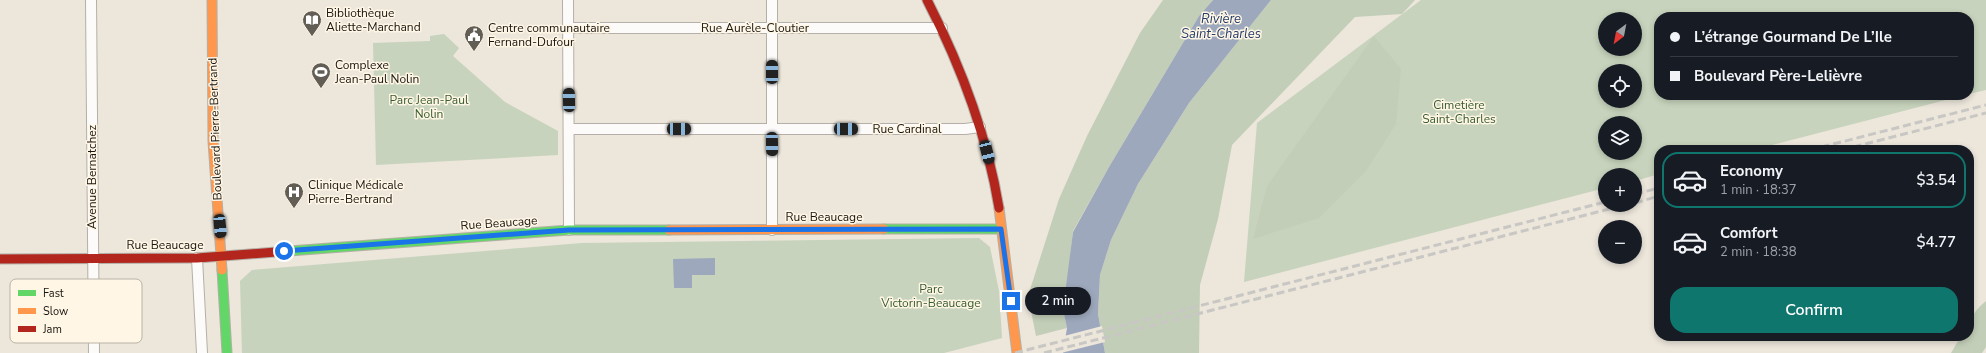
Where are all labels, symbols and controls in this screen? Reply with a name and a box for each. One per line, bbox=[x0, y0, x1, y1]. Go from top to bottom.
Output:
place label: Bibliothèque Aliette-Marchand bbox=[326, 5, 421, 35]
library icon: Bibliothèque Aliette-Marchand bbox=[301, 9, 323, 37]
water label: Rivière Saint-Charles bbox=[1181, 10, 1261, 43]
north arrow bbox=[1598, 12, 1642, 56]
map controls bbox=[1598, 12, 1642, 264]
place label: Centre communautaire Fernand-Dufour bbox=[488, 20, 610, 50]
street label: Rue Aurèle-Cloutier bbox=[701, 20, 810, 36]
public building icon: Centre communautaire Fernand-Dufour bbox=[463, 24, 485, 52]
text: L’étrange Gourmand De L’Ile bbox=[1694, 27, 1892, 47]
street label: Boulevard Pierre-Bertrand bbox=[205, 57, 225, 201]
place label: Complexe Jean-Paul Nolin bbox=[334, 57, 419, 87]
car bbox=[766, 60, 778, 84]
sports icon: Complexe Jean-Paul Nolin bbox=[310, 61, 332, 89]
button: locate bbox=[1598, 64, 1642, 108]
text: Boulevard Père-Lelièvre bbox=[1694, 66, 1862, 86]
car bbox=[563, 88, 575, 112]
park label: Parc Jean-Paul Nolin bbox=[389, 92, 469, 122]
park label: Cimetière Saint-Charles bbox=[1422, 97, 1496, 127]
button: layers bbox=[1598, 116, 1642, 160]
street label: Rue Cardinal bbox=[872, 121, 942, 137]
car bbox=[667, 123, 691, 135]
car bbox=[834, 123, 858, 135]
street label: Avenue Bernatchez bbox=[84, 124, 100, 229]
car bbox=[766, 132, 778, 156]
car bbox=[978, 139, 996, 165]
text: Economy bbox=[1720, 161, 1783, 181]
icon: car bbox=[1672, 162, 1708, 198]
button: + bbox=[1598, 168, 1642, 212]
text: $3.54 bbox=[1916, 170, 1956, 190]
place label: Clinique Médicale Pierre-Bertrand bbox=[308, 177, 403, 207]
hospital icon: Clinique Médicale Pierre-Bertrand bbox=[283, 181, 305, 209]
text: 1 min · 18:37 bbox=[1720, 181, 1796, 199]
street label: Rue Beaucage bbox=[785, 209, 863, 225]
street label: Rue Beaucage bbox=[460, 212, 538, 234]
car bbox=[213, 214, 227, 238]
button: − bbox=[1598, 220, 1642, 264]
text: Comfort bbox=[1720, 223, 1777, 243]
icon: car bbox=[1672, 224, 1708, 260]
text: $4.77 bbox=[1916, 232, 1956, 252]
street label: Rue Beaucage bbox=[126, 237, 204, 253]
route start bbox=[275, 242, 293, 260]
text: 2 min · 18:38 bbox=[1720, 243, 1796, 261]
legend bbox=[10, 279, 142, 343]
park label: Parc Victorin-Beaucage bbox=[880, 281, 981, 311]
text: Fast bbox=[43, 286, 64, 301]
callout: 2 min bbox=[1025, 287, 1091, 315]
button: Confirm bbox=[1670, 287, 1958, 333]
route end bbox=[1002, 292, 1020, 310]
text: 2 min bbox=[1041, 292, 1075, 310]
text: Slow bbox=[43, 304, 68, 319]
text: Jam bbox=[42, 322, 62, 337]

